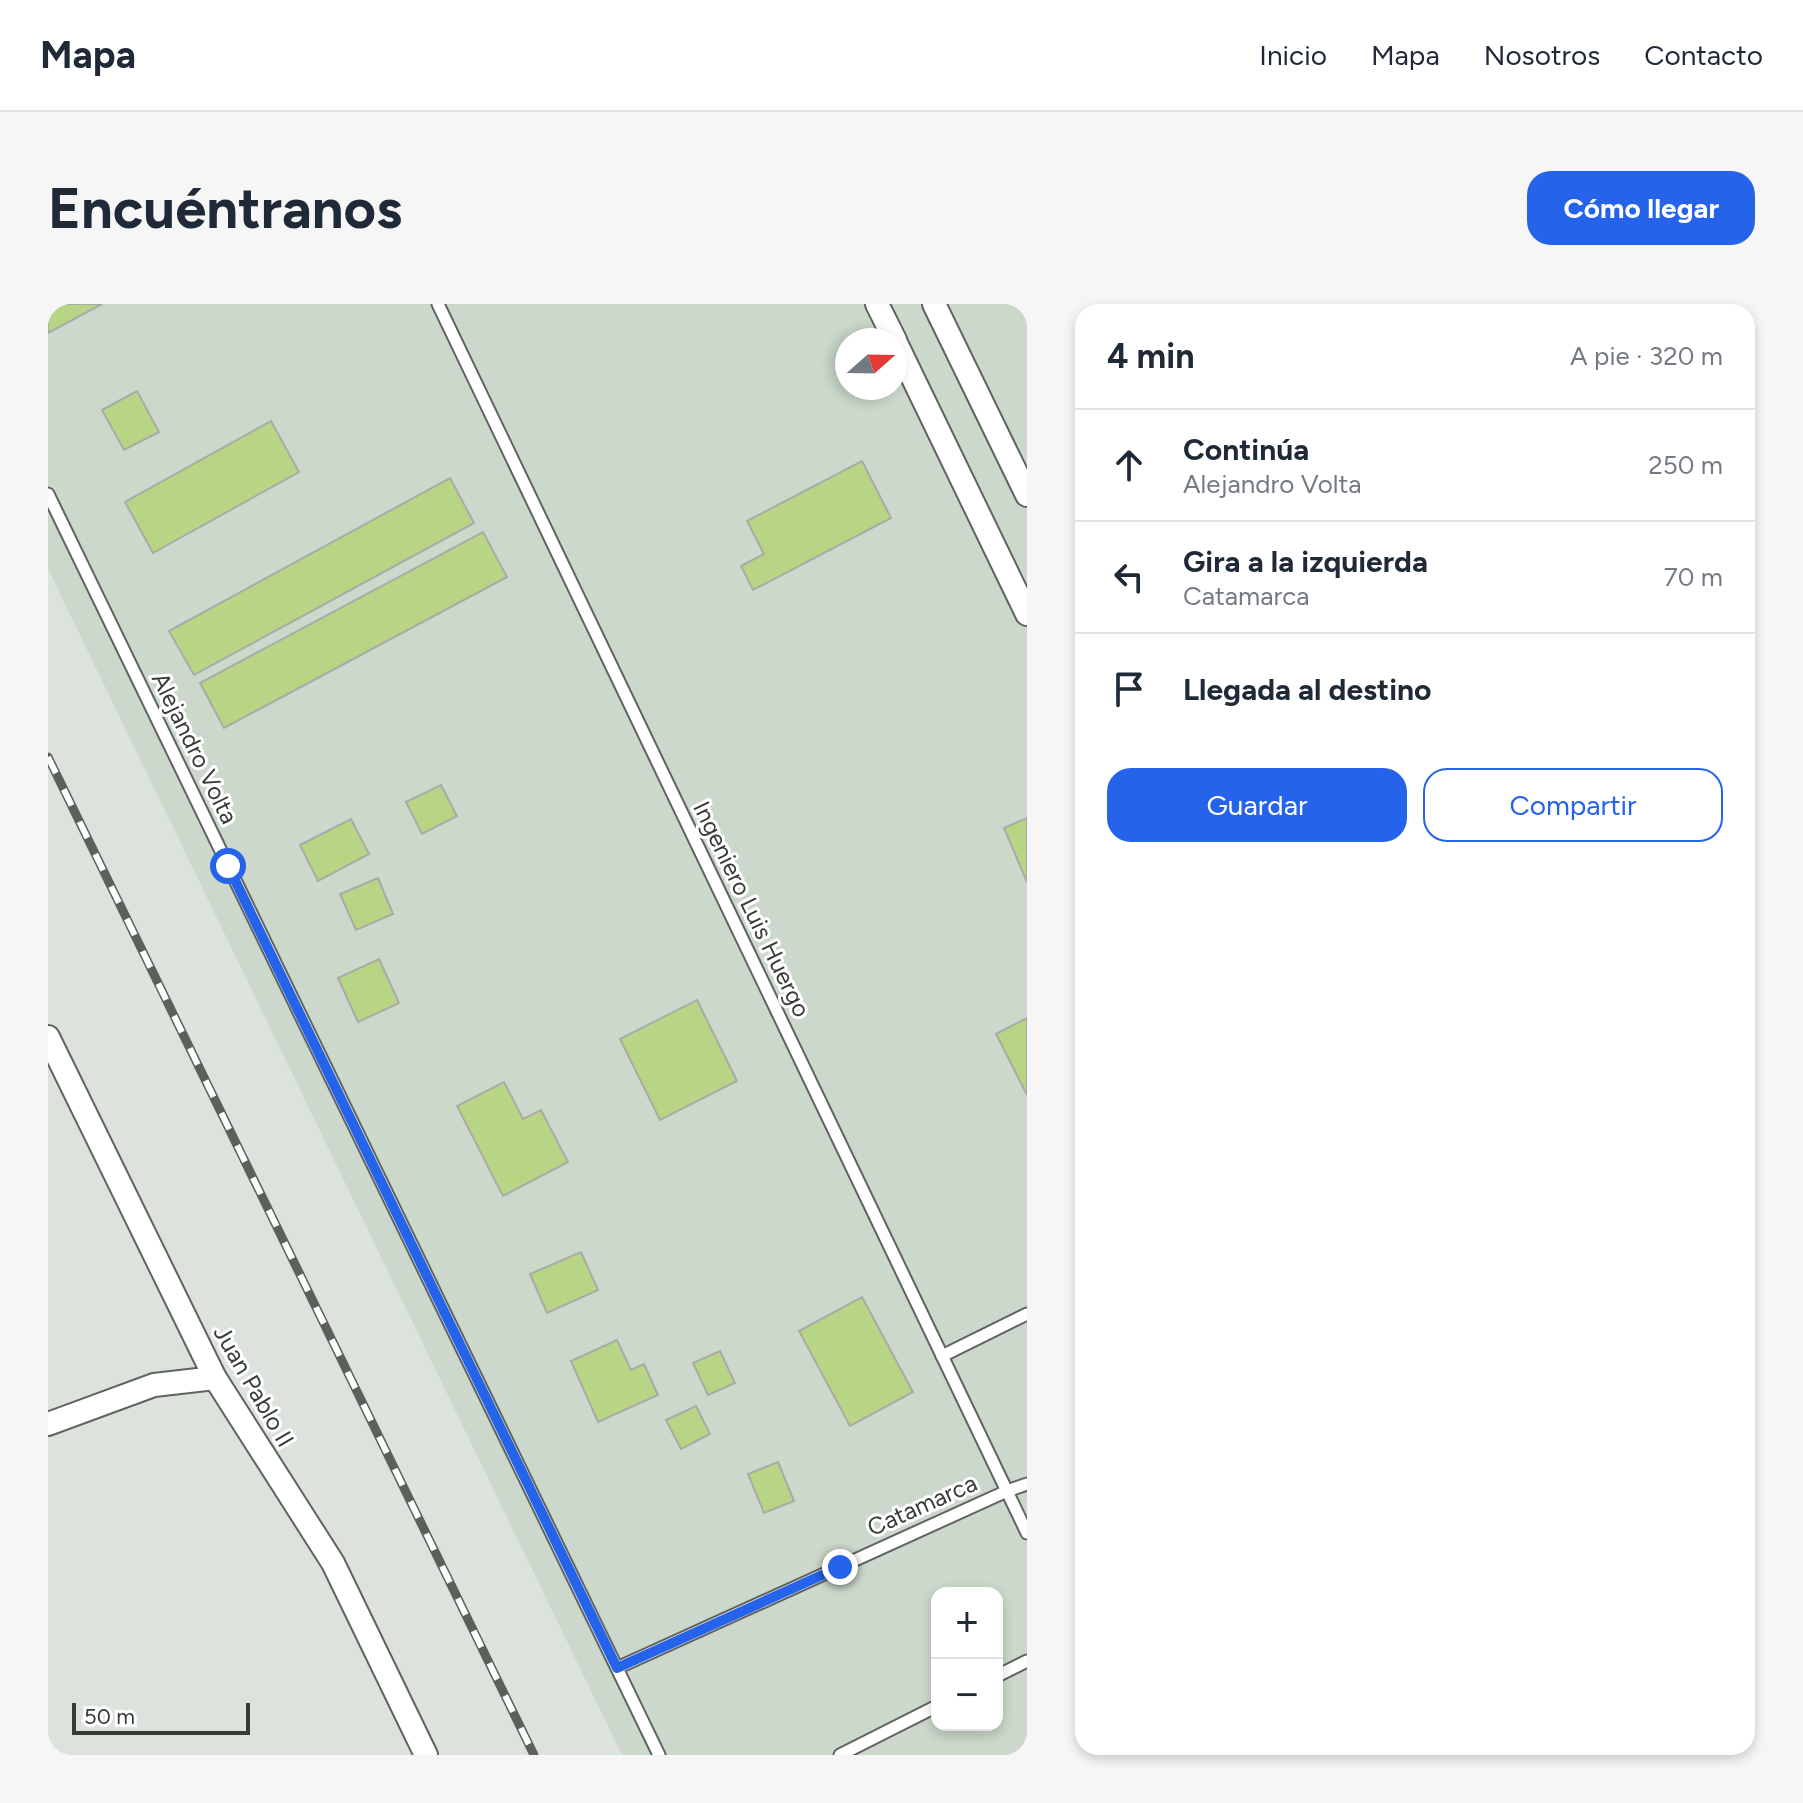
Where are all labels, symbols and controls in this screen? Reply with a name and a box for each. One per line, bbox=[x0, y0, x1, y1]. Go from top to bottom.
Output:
text: Mapa bbox=[40, 32, 136, 78]
text: Inicio bbox=[1259, 38, 1327, 72]
text: Mapa bbox=[1371, 38, 1440, 72]
text: Nosotros bbox=[1484, 38, 1600, 72]
text: Contacto bbox=[1644, 38, 1763, 72]
button: Cómo llegar bbox=[1527, 171, 1755, 245]
text: Encuéntranos bbox=[48, 175, 402, 242]
north arrow bbox=[835, 328, 907, 400]
text: 4 min bbox=[1107, 336, 1194, 377]
text: A pie · 320 m bbox=[1570, 340, 1723, 372]
text: Continúa bbox=[1183, 431, 1309, 468]
icon: ahead bbox=[1107, 443, 1151, 487]
text: 250 m bbox=[1648, 449, 1723, 481]
text: Alejandro Volta bbox=[1183, 468, 1362, 500]
text: Gira a la izquierda bbox=[1183, 543, 1428, 580]
icon: left bbox=[1107, 555, 1151, 599]
text: 70 m bbox=[1664, 561, 1723, 593]
text: Catamarca bbox=[1183, 580, 1310, 612]
icon: arrive bbox=[1107, 667, 1151, 711]
street label: Alejandro Volta bbox=[146, 668, 244, 828]
text: Llegada al destino bbox=[1183, 671, 1431, 708]
button: Guardar bbox=[1107, 768, 1407, 842]
button: Compartir bbox=[1423, 768, 1723, 842]
street label: Ingeniero Luis Huergo bbox=[687, 796, 817, 1022]
route start bbox=[210, 848, 246, 884]
street label: Juan Pablo II bbox=[208, 1320, 300, 1452]
street label: Catamarca bbox=[863, 1468, 981, 1542]
route end bbox=[822, 1549, 858, 1585]
map controls bbox=[931, 1587, 1003, 1731]
button: + bbox=[931, 1587, 1003, 1659]
button: − bbox=[931, 1659, 1003, 1731]
scale bar bbox=[72, 1699, 250, 1735]
text: 50 m bbox=[84, 1703, 135, 1730]

